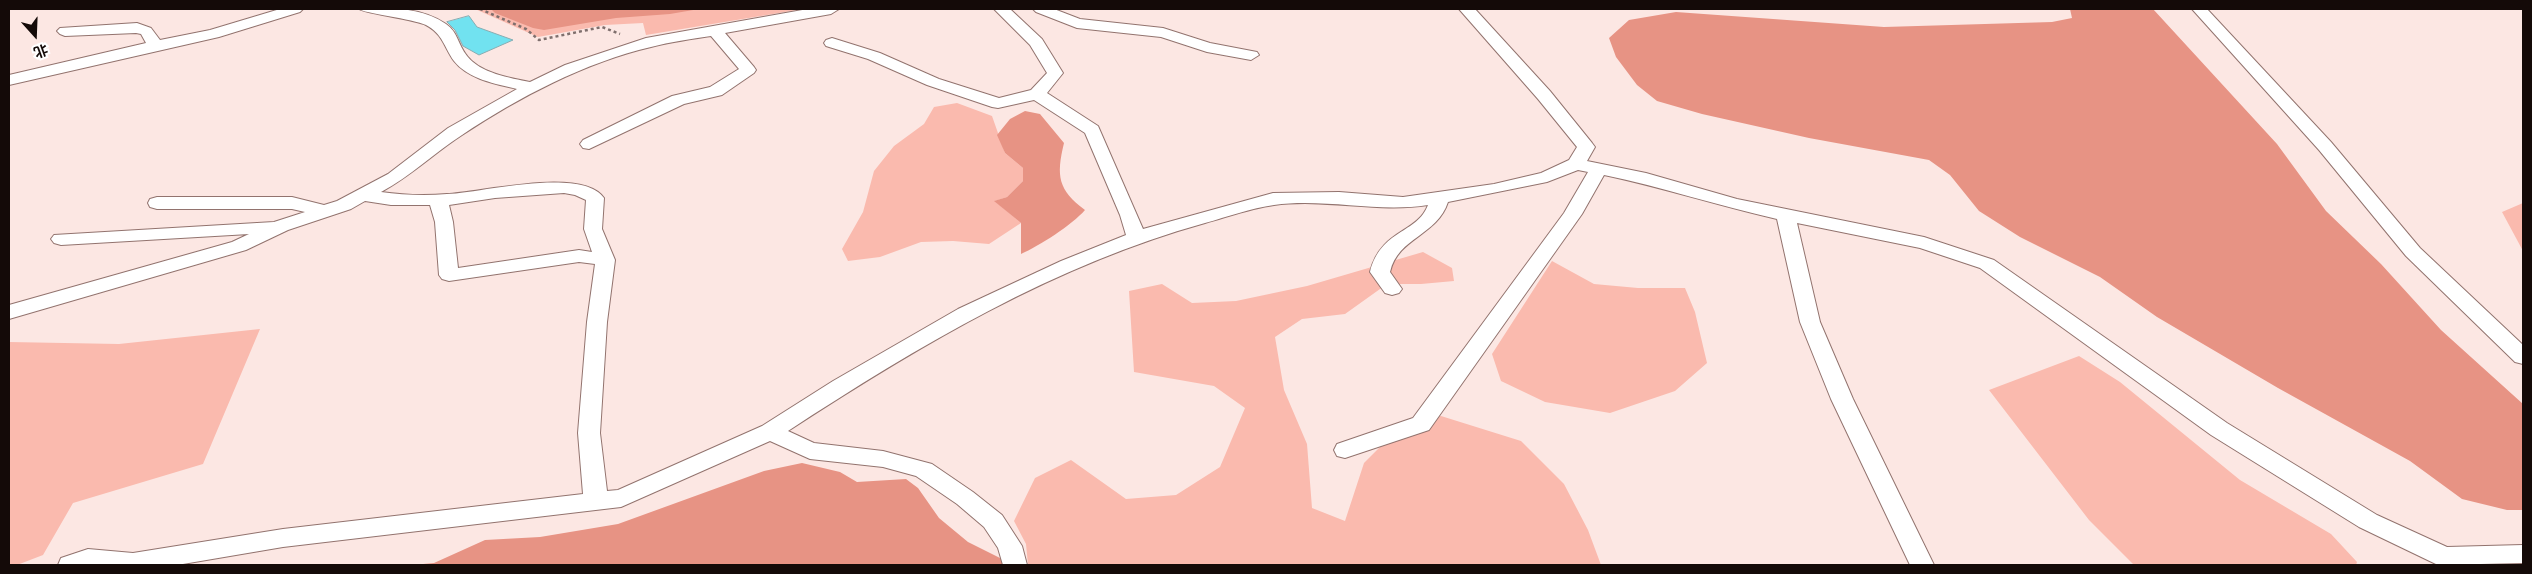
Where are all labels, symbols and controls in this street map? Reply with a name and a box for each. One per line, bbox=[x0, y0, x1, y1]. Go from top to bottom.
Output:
north arrow bbox=[10, 10, 60, 60]
text: 北 bbox=[31, 39, 50, 60]

